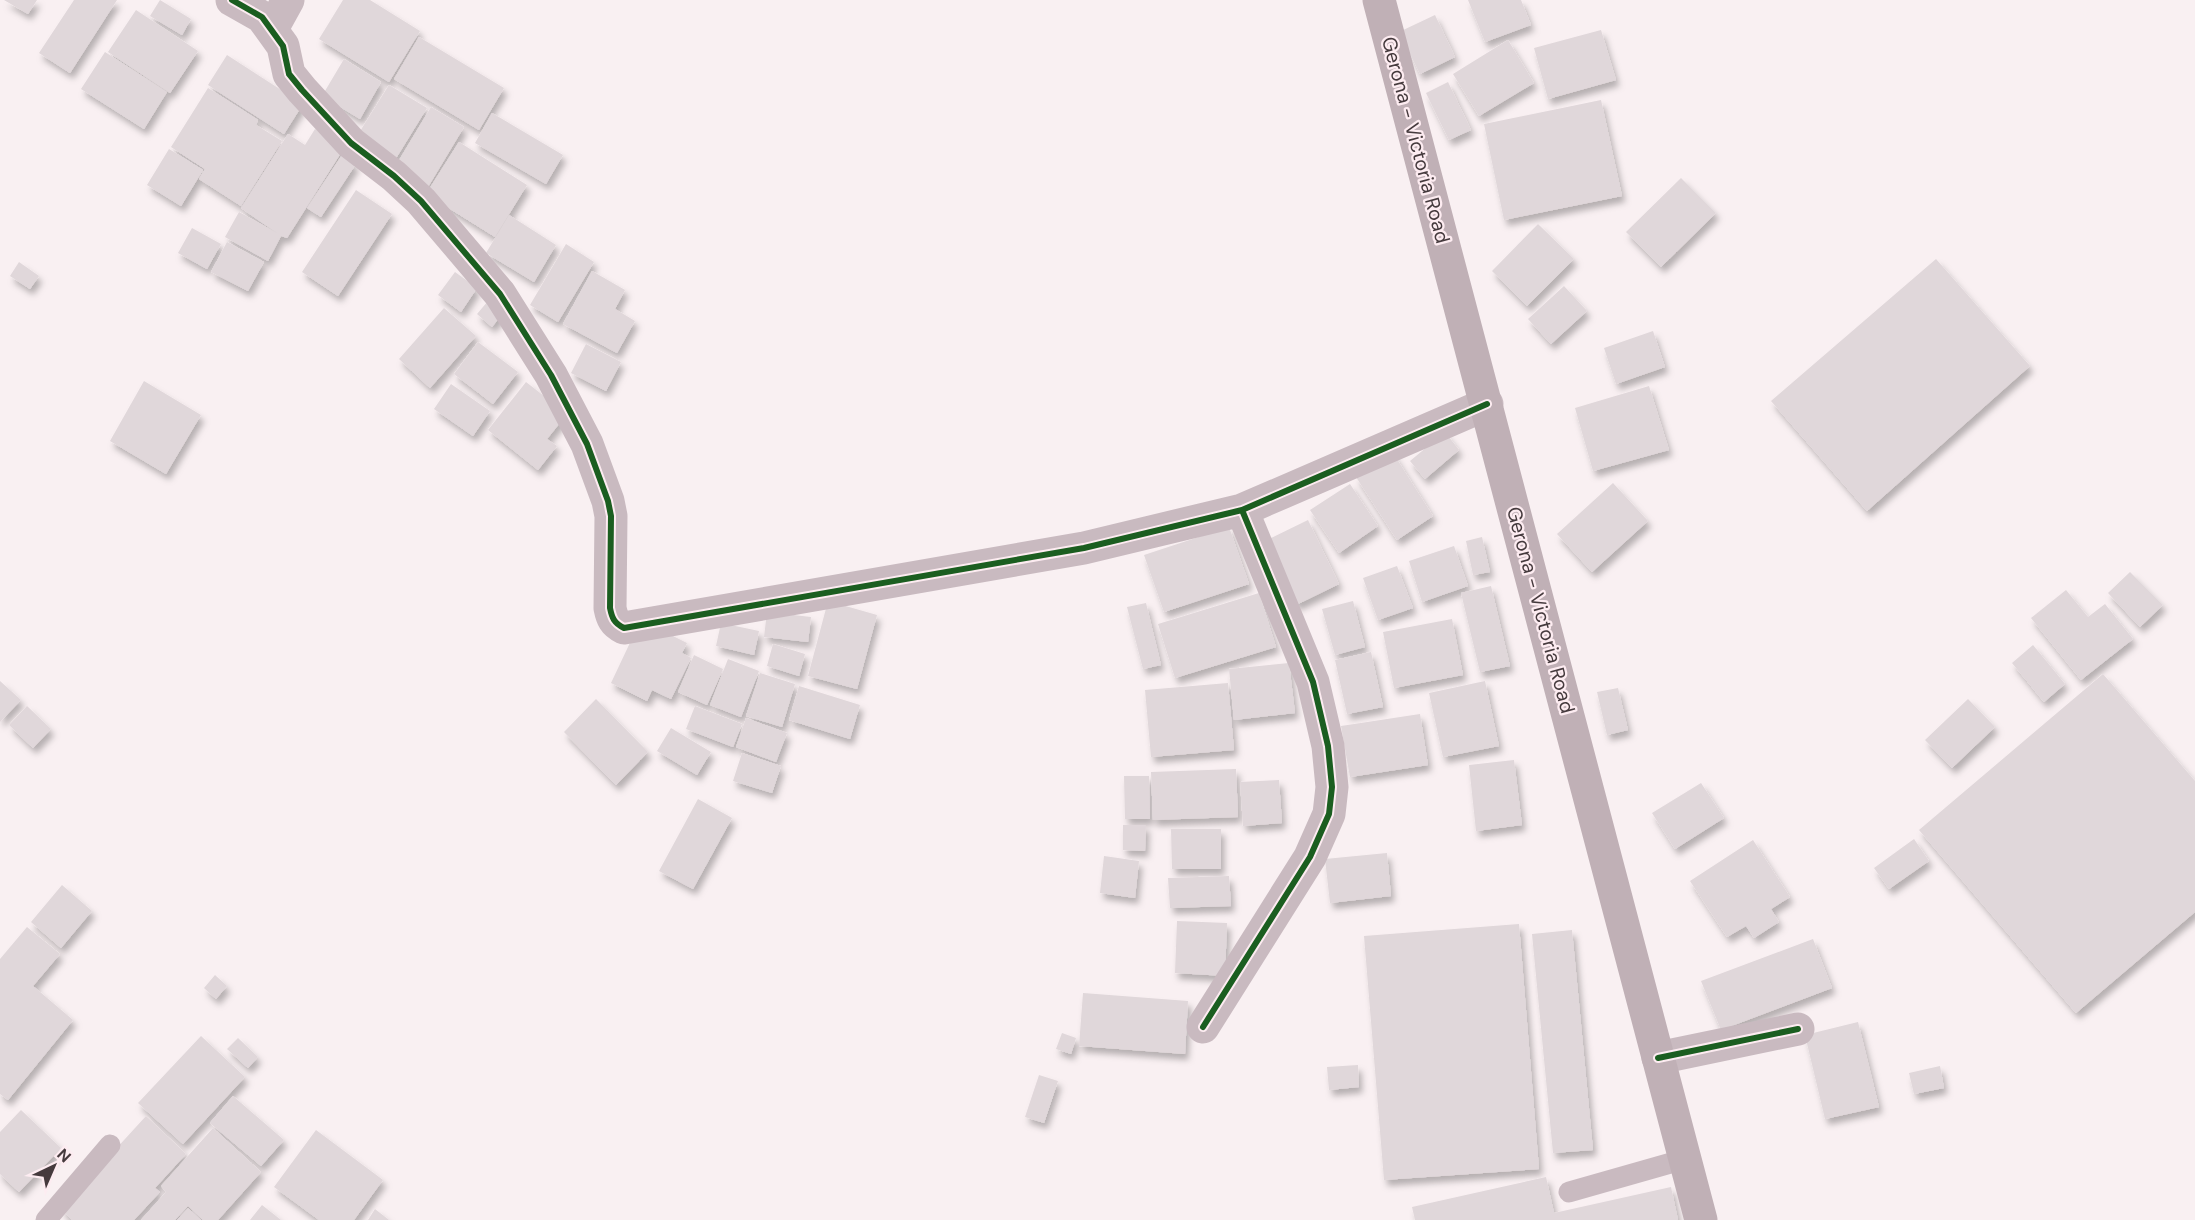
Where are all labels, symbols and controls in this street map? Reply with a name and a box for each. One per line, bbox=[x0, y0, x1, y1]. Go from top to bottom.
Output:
street label: Gerona - Victoria Road bbox=[1376, 34, 1456, 246]
street label: Gerona - Victoria Road bbox=[1501, 504, 1581, 716]
north arrow bbox=[24, 1136, 84, 1196]
text: N bbox=[53, 1144, 76, 1167]

